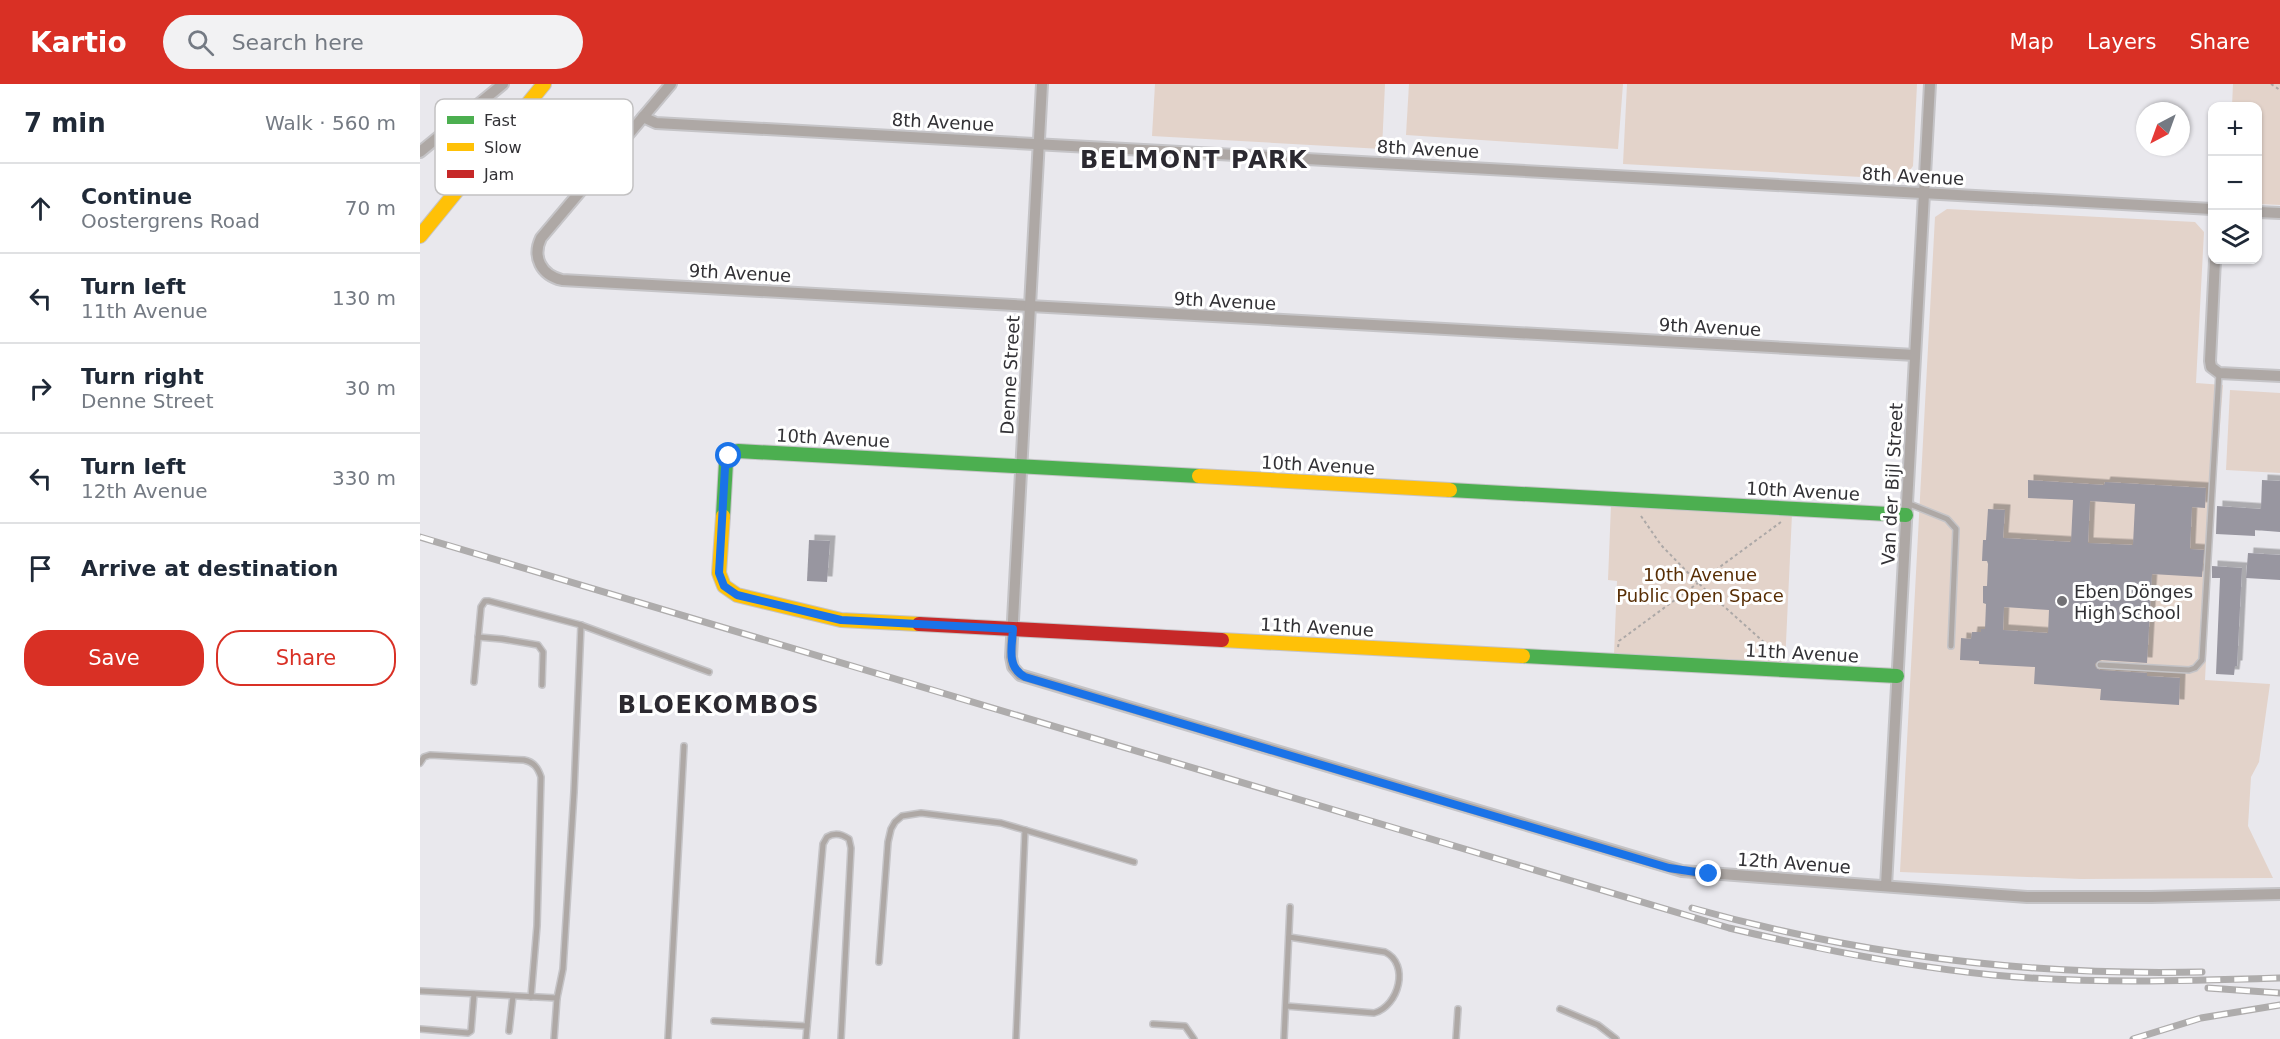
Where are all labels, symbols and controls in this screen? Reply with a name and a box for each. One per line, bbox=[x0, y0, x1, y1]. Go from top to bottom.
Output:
search box bbox=[163, 15, 583, 69]
text: Kartio bbox=[30, 26, 127, 59]
icon: search bbox=[184, 26, 217, 59]
text: Search here bbox=[232, 30, 364, 55]
text: Map bbox=[2010, 30, 2054, 54]
text: Layers bbox=[2087, 30, 2156, 54]
text: Share bbox=[2189, 30, 2250, 54]
legend bbox=[435, 99, 633, 195]
north arrow bbox=[2136, 102, 2190, 156]
map controls bbox=[2208, 102, 2262, 264]
button: + bbox=[2208, 102, 2262, 156]
text: 7 min bbox=[24, 108, 106, 138]
street label: 8th Avenue bbox=[891, 109, 995, 135]
text: Walk · 560 m bbox=[265, 111, 396, 135]
text: Fast bbox=[484, 111, 516, 130]
street label: 8th Avenue bbox=[1376, 136, 1480, 162]
text: Slow bbox=[484, 138, 521, 157]
district label: BELMONT PARK bbox=[1080, 146, 1308, 174]
button: − bbox=[2208, 156, 2262, 210]
street label: 8th Avenue bbox=[1861, 163, 1965, 189]
text: Jam bbox=[483, 165, 514, 184]
text: Continue bbox=[81, 184, 192, 209]
icon: ahead bbox=[24, 192, 57, 225]
text: 70 m bbox=[345, 196, 396, 220]
text: Oostergrens Road bbox=[81, 209, 260, 233]
button: layers bbox=[2208, 210, 2262, 264]
street label: 9th Avenue bbox=[688, 260, 792, 286]
text: Turn left bbox=[81, 274, 186, 299]
icon: left bbox=[24, 282, 57, 315]
text: 130 m bbox=[332, 286, 396, 310]
street label: 9th Avenue bbox=[1173, 288, 1277, 314]
text: 11th Avenue bbox=[81, 299, 208, 323]
street label: 9th Avenue bbox=[1658, 314, 1762, 340]
street label: Denne Street bbox=[996, 315, 1024, 435]
text: Turn right bbox=[81, 364, 204, 389]
icon: right bbox=[24, 372, 57, 405]
text: 30 m bbox=[345, 376, 396, 400]
text: Denne Street bbox=[81, 389, 214, 413]
street label: Van der Bijl Street bbox=[1877, 402, 1907, 566]
street label: 10th Avenue bbox=[776, 425, 890, 451]
route start bbox=[715, 442, 741, 468]
street label: 10th Avenue bbox=[1261, 452, 1375, 478]
text: Turn left bbox=[81, 454, 186, 479]
icon: left bbox=[24, 462, 57, 495]
text: 330 m bbox=[332, 466, 396, 490]
street label: 10th Avenue bbox=[1746, 478, 1860, 504]
text: 12th Avenue bbox=[81, 479, 208, 503]
icon: arrive bbox=[24, 552, 57, 585]
text: Arrive at destination bbox=[81, 556, 338, 581]
park label: 10th Avenue Public Open Space bbox=[1616, 564, 1784, 606]
place label: Eben Dönges High School bbox=[2074, 581, 2193, 623]
marker: Eben Dönges High School bbox=[2055, 594, 2069, 608]
street label: 11th Avenue bbox=[1260, 614, 1374, 640]
button: Save bbox=[24, 630, 204, 686]
button: Share bbox=[216, 630, 396, 686]
street label: 11th Avenue bbox=[1745, 640, 1859, 666]
district label: BLOEKOMBOS bbox=[618, 691, 820, 719]
street label: 12th Avenue bbox=[1736, 849, 1852, 877]
route end bbox=[1695, 860, 1721, 886]

